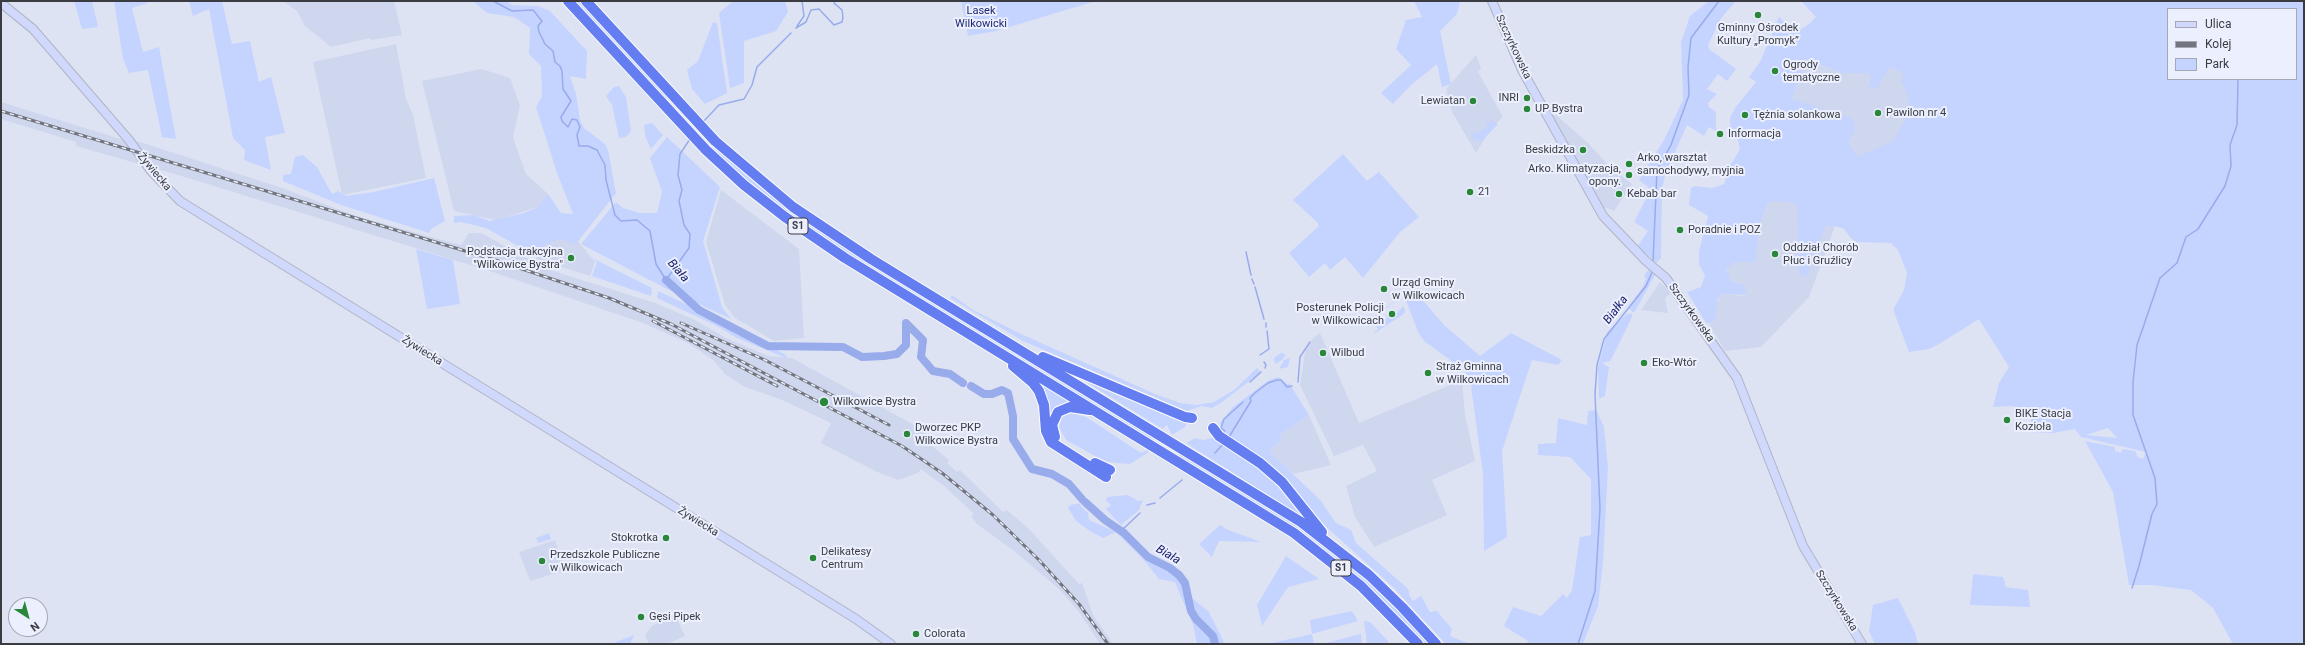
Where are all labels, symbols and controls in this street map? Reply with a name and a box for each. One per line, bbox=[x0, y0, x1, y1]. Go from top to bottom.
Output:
park label: Lasek Wilkowicki bbox=[955, 4, 1007, 30]
legend bbox=[2167, 8, 2297, 80]
marker: Gminny Ośrodek Kultury „Promyk” bbox=[1753, 10, 1763, 20]
street label: Szczyrkowska bbox=[1492, 13, 1534, 81]
text: Ulica bbox=[2205, 17, 2231, 31]
place label: Gminny Ośrodek Kultury „Promyk” bbox=[1717, 21, 1799, 47]
text: Kolej bbox=[2205, 37, 2231, 51]
text: Park bbox=[2205, 57, 2229, 71]
place label: Ogrody tematyczne bbox=[1783, 58, 1840, 84]
marker: Ogrody tematyczne bbox=[1770, 66, 1780, 76]
place label: INRI bbox=[1498, 91, 1519, 105]
marker: INRI bbox=[1522, 93, 1532, 103]
place label: Lewiatan bbox=[1421, 94, 1465, 108]
marker: Lewiatan bbox=[1468, 96, 1478, 106]
place label: UP Bystra bbox=[1535, 102, 1583, 116]
marker: UP Bystra bbox=[1522, 104, 1532, 114]
place label: Pawilon nr 4 bbox=[1886, 106, 1946, 120]
place label: Tężnia solankowa bbox=[1753, 108, 1841, 122]
marker: Pawilon nr 4 bbox=[1873, 108, 1883, 118]
marker: Tężnia solankowa bbox=[1740, 110, 1750, 120]
place label: Informacja bbox=[1728, 127, 1781, 141]
marker: Informacja bbox=[1715, 129, 1725, 139]
place label: Beskidzka bbox=[1525, 143, 1575, 157]
marker: Beskidzka bbox=[1578, 145, 1588, 155]
street label: Żywiecka bbox=[134, 150, 174, 194]
place label: Arko, warsztat samochodywy, myjnia bbox=[1637, 151, 1744, 177]
marker: Arko, warsztat samochodywy, myjnia bbox=[1624, 159, 1634, 169]
place label: Arko. Klimatyzacja, opony. bbox=[1528, 162, 1621, 188]
marker: Arko. Klimatyzacja, opony. bbox=[1624, 170, 1634, 180]
place label: 21 bbox=[1478, 185, 1490, 199]
marker: 21 bbox=[1465, 187, 1475, 197]
place label: Kebab bar bbox=[1627, 187, 1677, 201]
marker: Kebab bar bbox=[1614, 189, 1624, 199]
road number: S1 bbox=[788, 218, 808, 234]
place label: Poradnie i POZ bbox=[1688, 223, 1761, 237]
marker: Poradnie i POZ bbox=[1675, 225, 1685, 235]
place label: Oddział Chorób Płuc i Gruźlicy bbox=[1783, 241, 1858, 267]
place label: Podstacja trakcyjna "Wilkowice Bystra" bbox=[467, 245, 563, 271]
marker: Oddział Chorób Płuc i Gruźlicy bbox=[1770, 249, 1780, 259]
marker: Podstacja trakcyjna "Wilkowice Bystra" bbox=[566, 253, 576, 263]
water label: Biała bbox=[664, 257, 692, 285]
place label: Urząd Gminy w Wilkowicach bbox=[1392, 276, 1464, 302]
street label: Szczyrkowska bbox=[1665, 281, 1717, 345]
marker: Urząd Gminy w Wilkowicach bbox=[1379, 284, 1389, 294]
water label: Białka bbox=[1601, 293, 1631, 327]
place label: Posterunek Policji w Wilkowicach bbox=[1296, 301, 1384, 327]
marker: Posterunek Policji w Wilkowicach bbox=[1387, 309, 1397, 319]
street label: Żywiecka bbox=[399, 333, 445, 369]
place label: Wilbud bbox=[1331, 346, 1365, 360]
marker: Wilbud bbox=[1318, 348, 1328, 358]
place label: Eko-Wtór bbox=[1652, 356, 1696, 370]
marker: Eko-Wtór bbox=[1639, 358, 1649, 368]
place label: Straż Gminna w Wilkowicach bbox=[1436, 360, 1508, 386]
marker: Straż Gminna w Wilkowicach bbox=[1423, 368, 1433, 378]
place label: Wilkowice Bystra bbox=[833, 395, 916, 409]
marker: Wilkowice Bystra bbox=[818, 396, 830, 408]
place label: BIKE Stacja Kozioła bbox=[2015, 407, 2071, 433]
marker: BIKE Stacja Kozioła bbox=[2002, 415, 2012, 425]
place label: Dworzec PKP Wilkowice Bystra bbox=[915, 421, 998, 447]
marker: Dworzec PKP Wilkowice Bystra bbox=[902, 429, 912, 439]
street label: Żywiecka bbox=[675, 504, 721, 540]
place label: Stokrotka bbox=[611, 531, 658, 545]
marker: Stokrotka bbox=[661, 533, 671, 543]
water label: Biała bbox=[1153, 542, 1183, 568]
place label: Delikatesy Centrum bbox=[821, 545, 871, 571]
place label: Przedszkole Publiczne w Wilkowicach bbox=[550, 548, 660, 574]
marker: Delikatesy Centrum bbox=[808, 553, 818, 563]
marker: Przedszkole Publiczne w Wilkowicach bbox=[537, 556, 547, 566]
road number: S1 bbox=[1331, 560, 1351, 576]
street label: Szczyrkowska bbox=[1812, 568, 1860, 634]
north arrow bbox=[8, 597, 48, 637]
place label: Gęsi Pipek bbox=[649, 610, 701, 624]
marker: Gęsi Pipek bbox=[636, 612, 646, 622]
text: N bbox=[28, 619, 42, 634]
place label: Colorata bbox=[924, 627, 965, 641]
marker: Colorata bbox=[911, 629, 921, 639]

